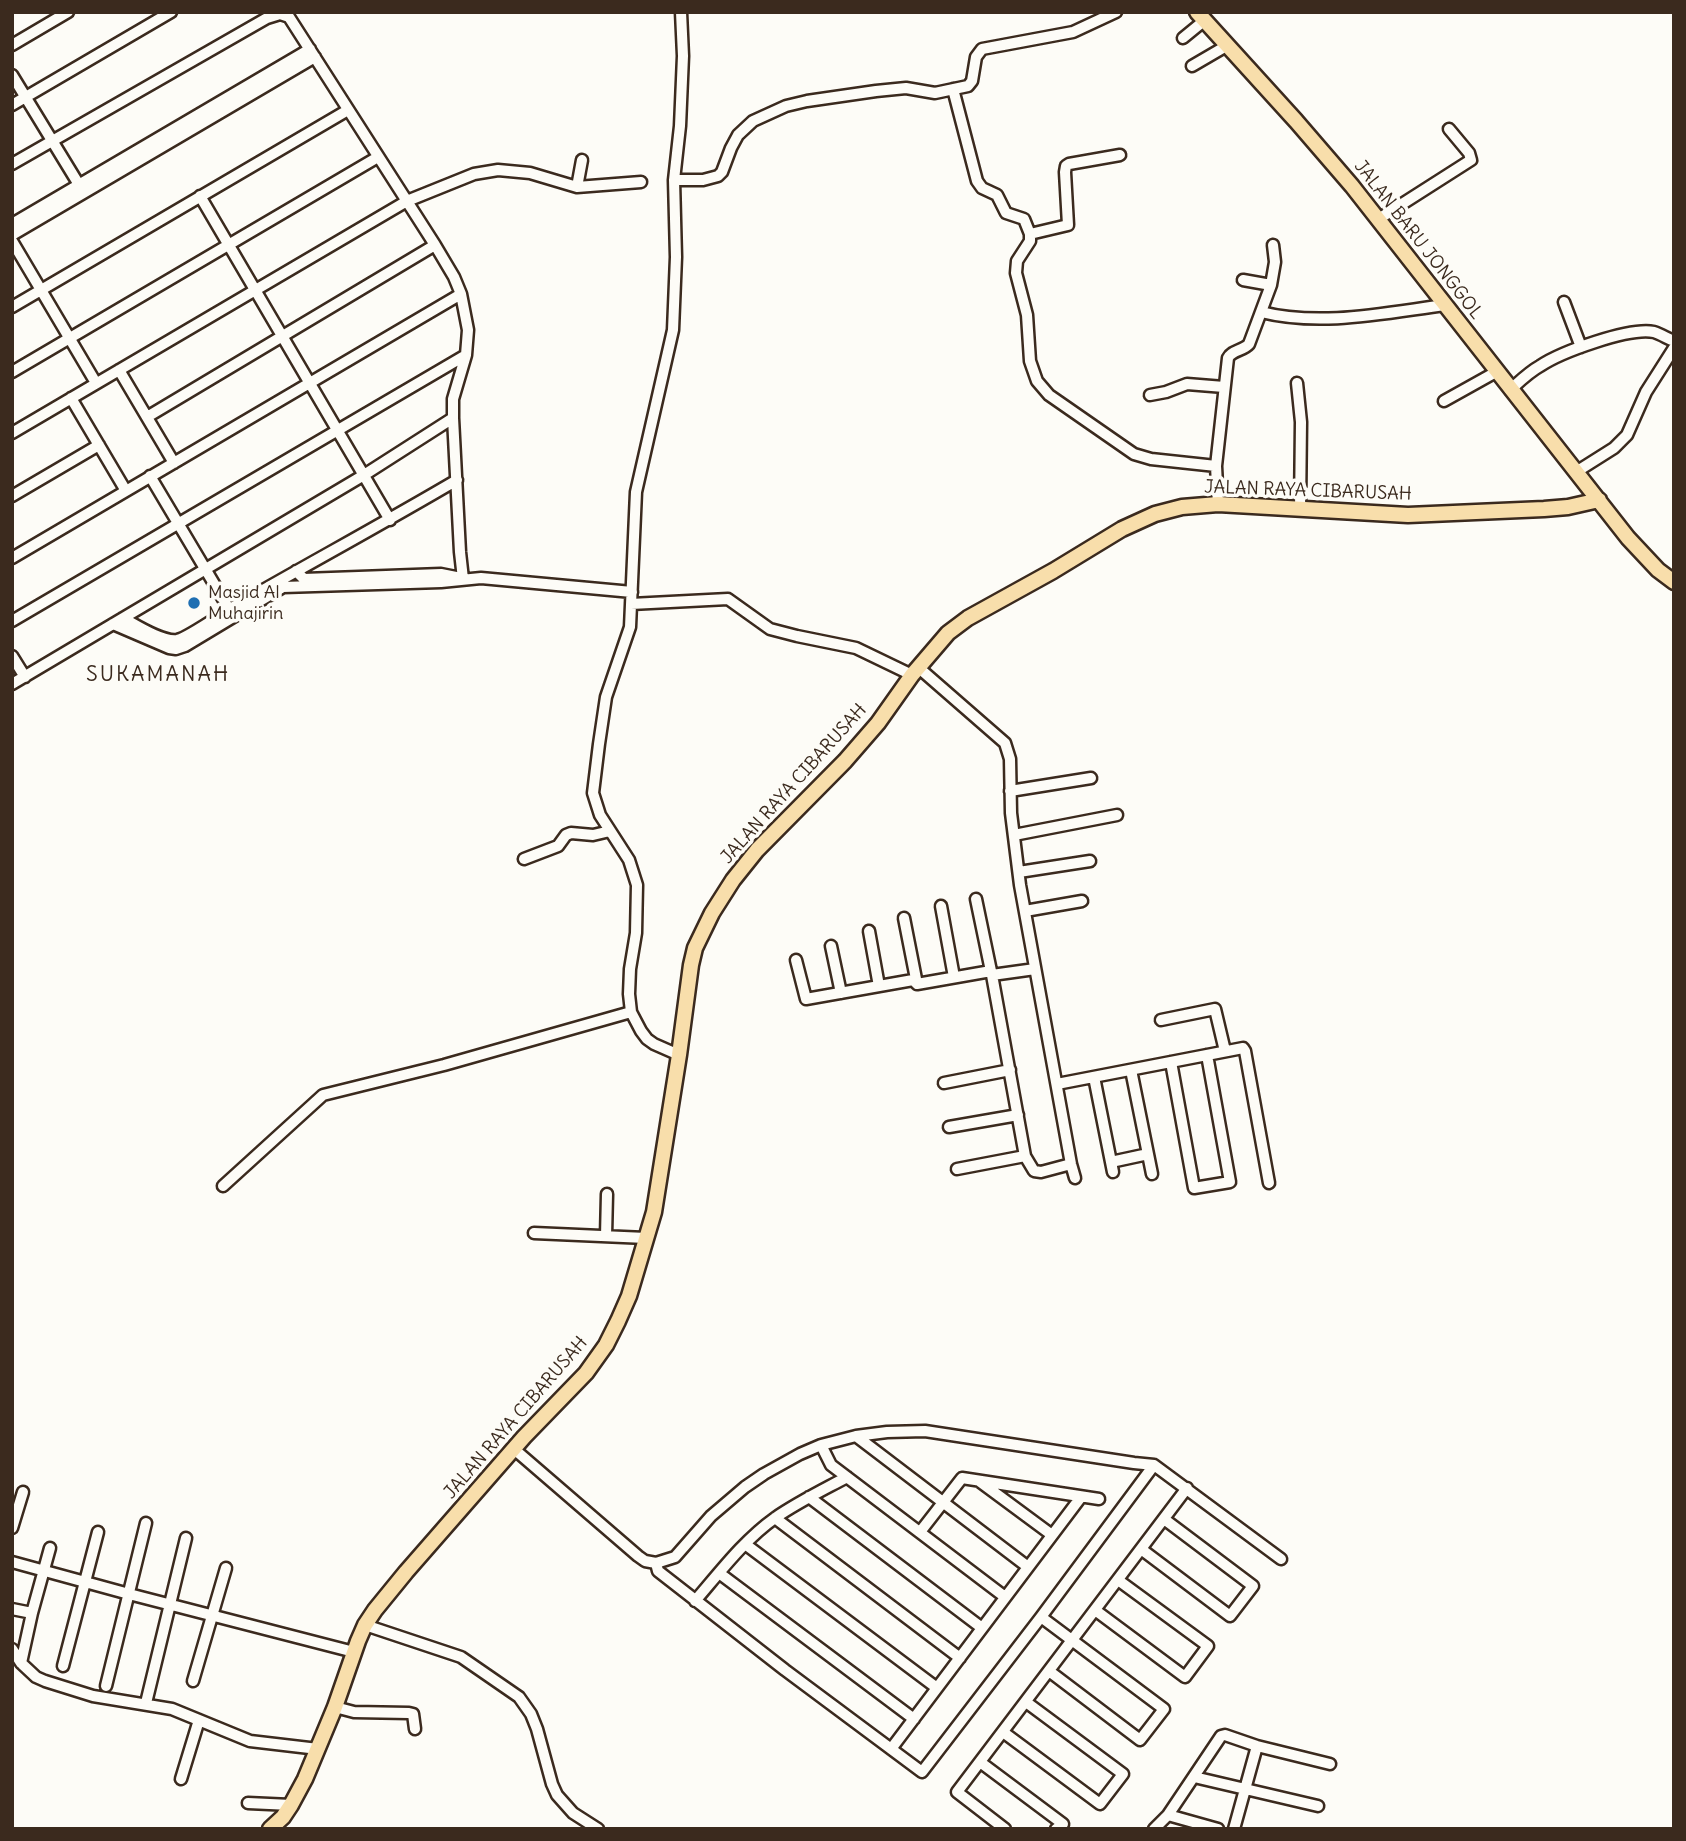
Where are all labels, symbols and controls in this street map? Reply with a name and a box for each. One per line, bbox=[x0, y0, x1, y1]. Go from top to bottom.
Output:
street label: JALAN BARU JONGGOL bbox=[1349, 156, 1487, 324]
street label: JALAN RAYA CIBARUSAH bbox=[1204, 477, 1412, 505]
place label: Masjid Al Muhajirin bbox=[208, 582, 284, 624]
marker: Masjid Al Muhajirin bbox=[186, 595, 202, 611]
district label: SUKAMANAH bbox=[87, 662, 229, 688]
street label: JALAN RAYA CIBARUSAH bbox=[717, 700, 871, 868]
street label: JALAN RAYA CIBARUSAH bbox=[440, 1333, 592, 1503]

